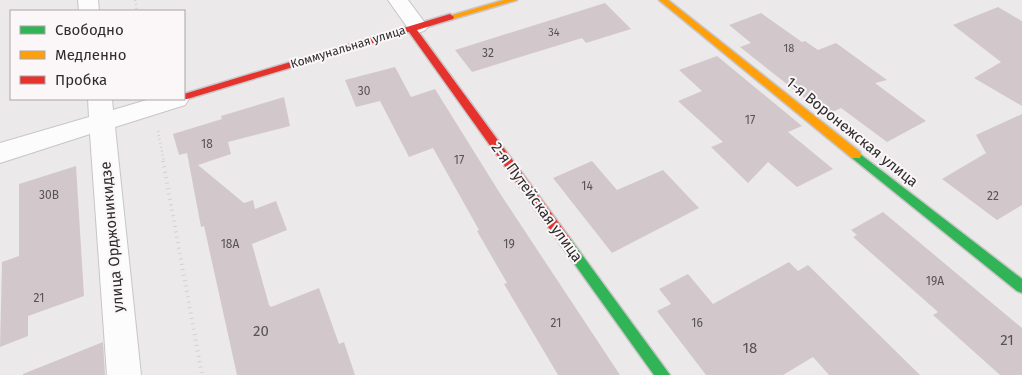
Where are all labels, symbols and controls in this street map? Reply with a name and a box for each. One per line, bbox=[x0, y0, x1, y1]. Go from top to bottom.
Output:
legend bbox=[10, 10, 185, 100]
text: Свободно bbox=[55, 21, 124, 39]
street label: Коммунальная улица bbox=[289, 23, 407, 71]
house number: 34 bbox=[548, 26, 560, 39]
house number: 18 bbox=[784, 42, 794, 55]
text: Медленно bbox=[55, 46, 127, 64]
house number: 32 bbox=[482, 46, 494, 60]
text: Пробка bbox=[55, 71, 107, 89]
street label: 1-я Воронежская улица bbox=[782, 73, 922, 191]
house number: 30 bbox=[358, 84, 371, 98]
house number: 17 bbox=[745, 113, 755, 127]
house number: 18 bbox=[201, 137, 213, 151]
street label: 2-я Путейская улица bbox=[488, 139, 586, 265]
house number: 17 bbox=[454, 153, 464, 167]
street label: улица Орджоникидзе bbox=[96, 161, 128, 313]
house number: 14 bbox=[581, 179, 593, 193]
house number: 30В bbox=[39, 188, 59, 202]
house number: 22 bbox=[987, 189, 999, 203]
house number: 18А bbox=[221, 237, 239, 251]
house number: 19 bbox=[503, 237, 515, 251]
house number: 19А bbox=[926, 274, 944, 288]
house number: 21 bbox=[34, 291, 44, 305]
house number: 21 bbox=[551, 316, 561, 330]
house number: 16 bbox=[691, 316, 703, 330]
house number: 20 bbox=[253, 322, 269, 340]
house number: 21 bbox=[1000, 331, 1014, 349]
house number: 18 bbox=[743, 339, 757, 357]

